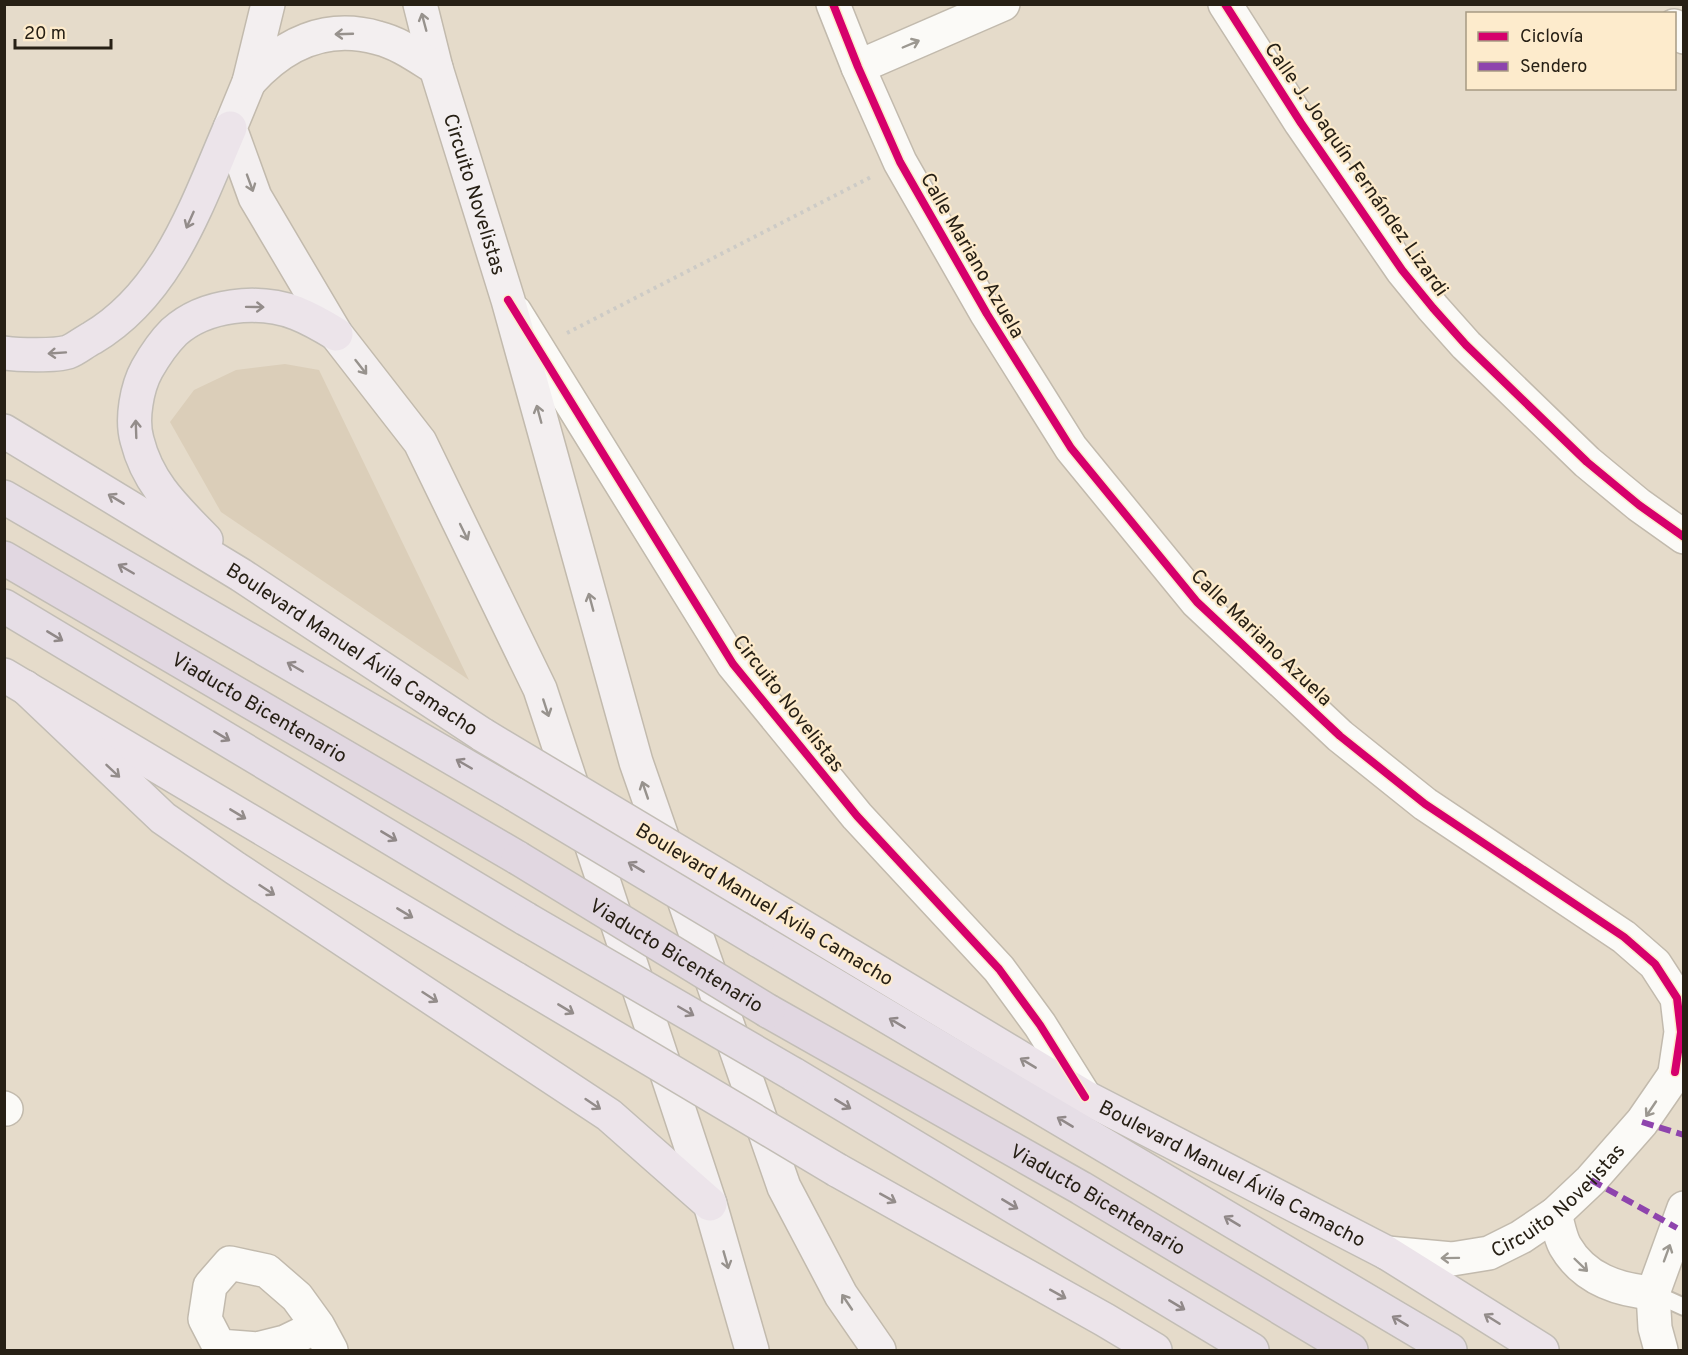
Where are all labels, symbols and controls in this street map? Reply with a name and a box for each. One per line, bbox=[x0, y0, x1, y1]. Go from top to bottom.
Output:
scale bar bbox=[15, 12, 111, 50]
legend bbox=[1466, 12, 1676, 90]
one-way arrow bbox=[418, 13, 430, 32]
text: 20 m bbox=[24, 23, 66, 46]
text: Ciclovía bbox=[1520, 26, 1583, 49]
one-way arrow bbox=[334, 28, 354, 40]
one-way arrow bbox=[902, 38, 920, 49]
street label: Calle J. Joaquín Fernández Lizardi bbox=[1257, 38, 1453, 302]
text: Sendero bbox=[1520, 56, 1587, 79]
street label: Circuito Novelistas bbox=[436, 111, 510, 279]
street label: Calle Mariano Azuela bbox=[913, 168, 1029, 344]
one-way arrow bbox=[245, 173, 256, 191]
one-way arrow bbox=[184, 211, 195, 229]
one-way arrow bbox=[245, 301, 265, 312]
one-way arrow bbox=[47, 348, 67, 359]
one-way arrow bbox=[355, 358, 368, 374]
one-way arrow bbox=[533, 405, 545, 424]
one-way arrow bbox=[130, 419, 141, 439]
one-way arrow bbox=[108, 493, 125, 505]
one-way arrow bbox=[458, 522, 470, 540]
street label: Boulevard Manuel Ávila Camacho bbox=[221, 558, 482, 743]
one-way arrow bbox=[118, 563, 135, 575]
street label: Calle Mariano Azuela bbox=[1184, 564, 1337, 713]
one-way arrow bbox=[585, 593, 597, 612]
one-way arrow bbox=[46, 630, 63, 642]
street label: Circuito Novelistas bbox=[726, 630, 849, 778]
street label: Viaducto Bicentenario bbox=[166, 647, 351, 770]
one-way arrow bbox=[287, 660, 304, 672]
one-way arrow bbox=[542, 698, 553, 717]
one-way arrow bbox=[213, 730, 230, 742]
one-way arrow bbox=[455, 758, 472, 770]
one-way arrow bbox=[105, 764, 120, 778]
one-way arrow bbox=[639, 781, 650, 799]
one-way arrow bbox=[229, 808, 246, 820]
street label: Boulevard Manuel Ávila Camacho bbox=[630, 817, 899, 993]
one-way arrow bbox=[380, 831, 397, 843]
one-way arrow bbox=[628, 861, 645, 873]
one-way arrow bbox=[258, 884, 275, 896]
street label: Viaducto Bicentenario bbox=[584, 894, 767, 1020]
one-way arrow bbox=[396, 908, 413, 920]
one-way arrow bbox=[421, 991, 437, 1003]
one-way arrow bbox=[557, 1003, 574, 1015]
one-way arrow bbox=[677, 1005, 694, 1017]
one-way arrow bbox=[889, 1016, 906, 1028]
one-way arrow bbox=[1020, 1056, 1037, 1068]
street label: Boulevard Manuel Ávila Camacho bbox=[1094, 1095, 1369, 1255]
one-way arrow bbox=[584, 1098, 601, 1111]
one-way arrow bbox=[834, 1098, 851, 1110]
one-way arrow bbox=[1644, 1101, 1657, 1118]
one-way arrow bbox=[1057, 1116, 1074, 1128]
street label: Viaducto Bicentenario bbox=[1005, 1139, 1190, 1263]
street label: Circuito Novelistas bbox=[1487, 1139, 1632, 1265]
one-way arrow bbox=[879, 1192, 896, 1204]
one-way arrow bbox=[1001, 1199, 1018, 1211]
one-way arrow bbox=[1224, 1215, 1241, 1227]
one-way arrow bbox=[1663, 1244, 1674, 1263]
one-way arrow bbox=[721, 1250, 732, 1269]
one-way arrow bbox=[1441, 1252, 1461, 1264]
one-way arrow bbox=[1574, 1257, 1589, 1272]
one-way arrow bbox=[1049, 1288, 1066, 1300]
one-way arrow bbox=[840, 1294, 852, 1311]
one-way arrow bbox=[1168, 1300, 1185, 1312]
one-way arrow bbox=[1484, 1313, 1501, 1325]
one-way arrow bbox=[1392, 1314, 1409, 1326]

